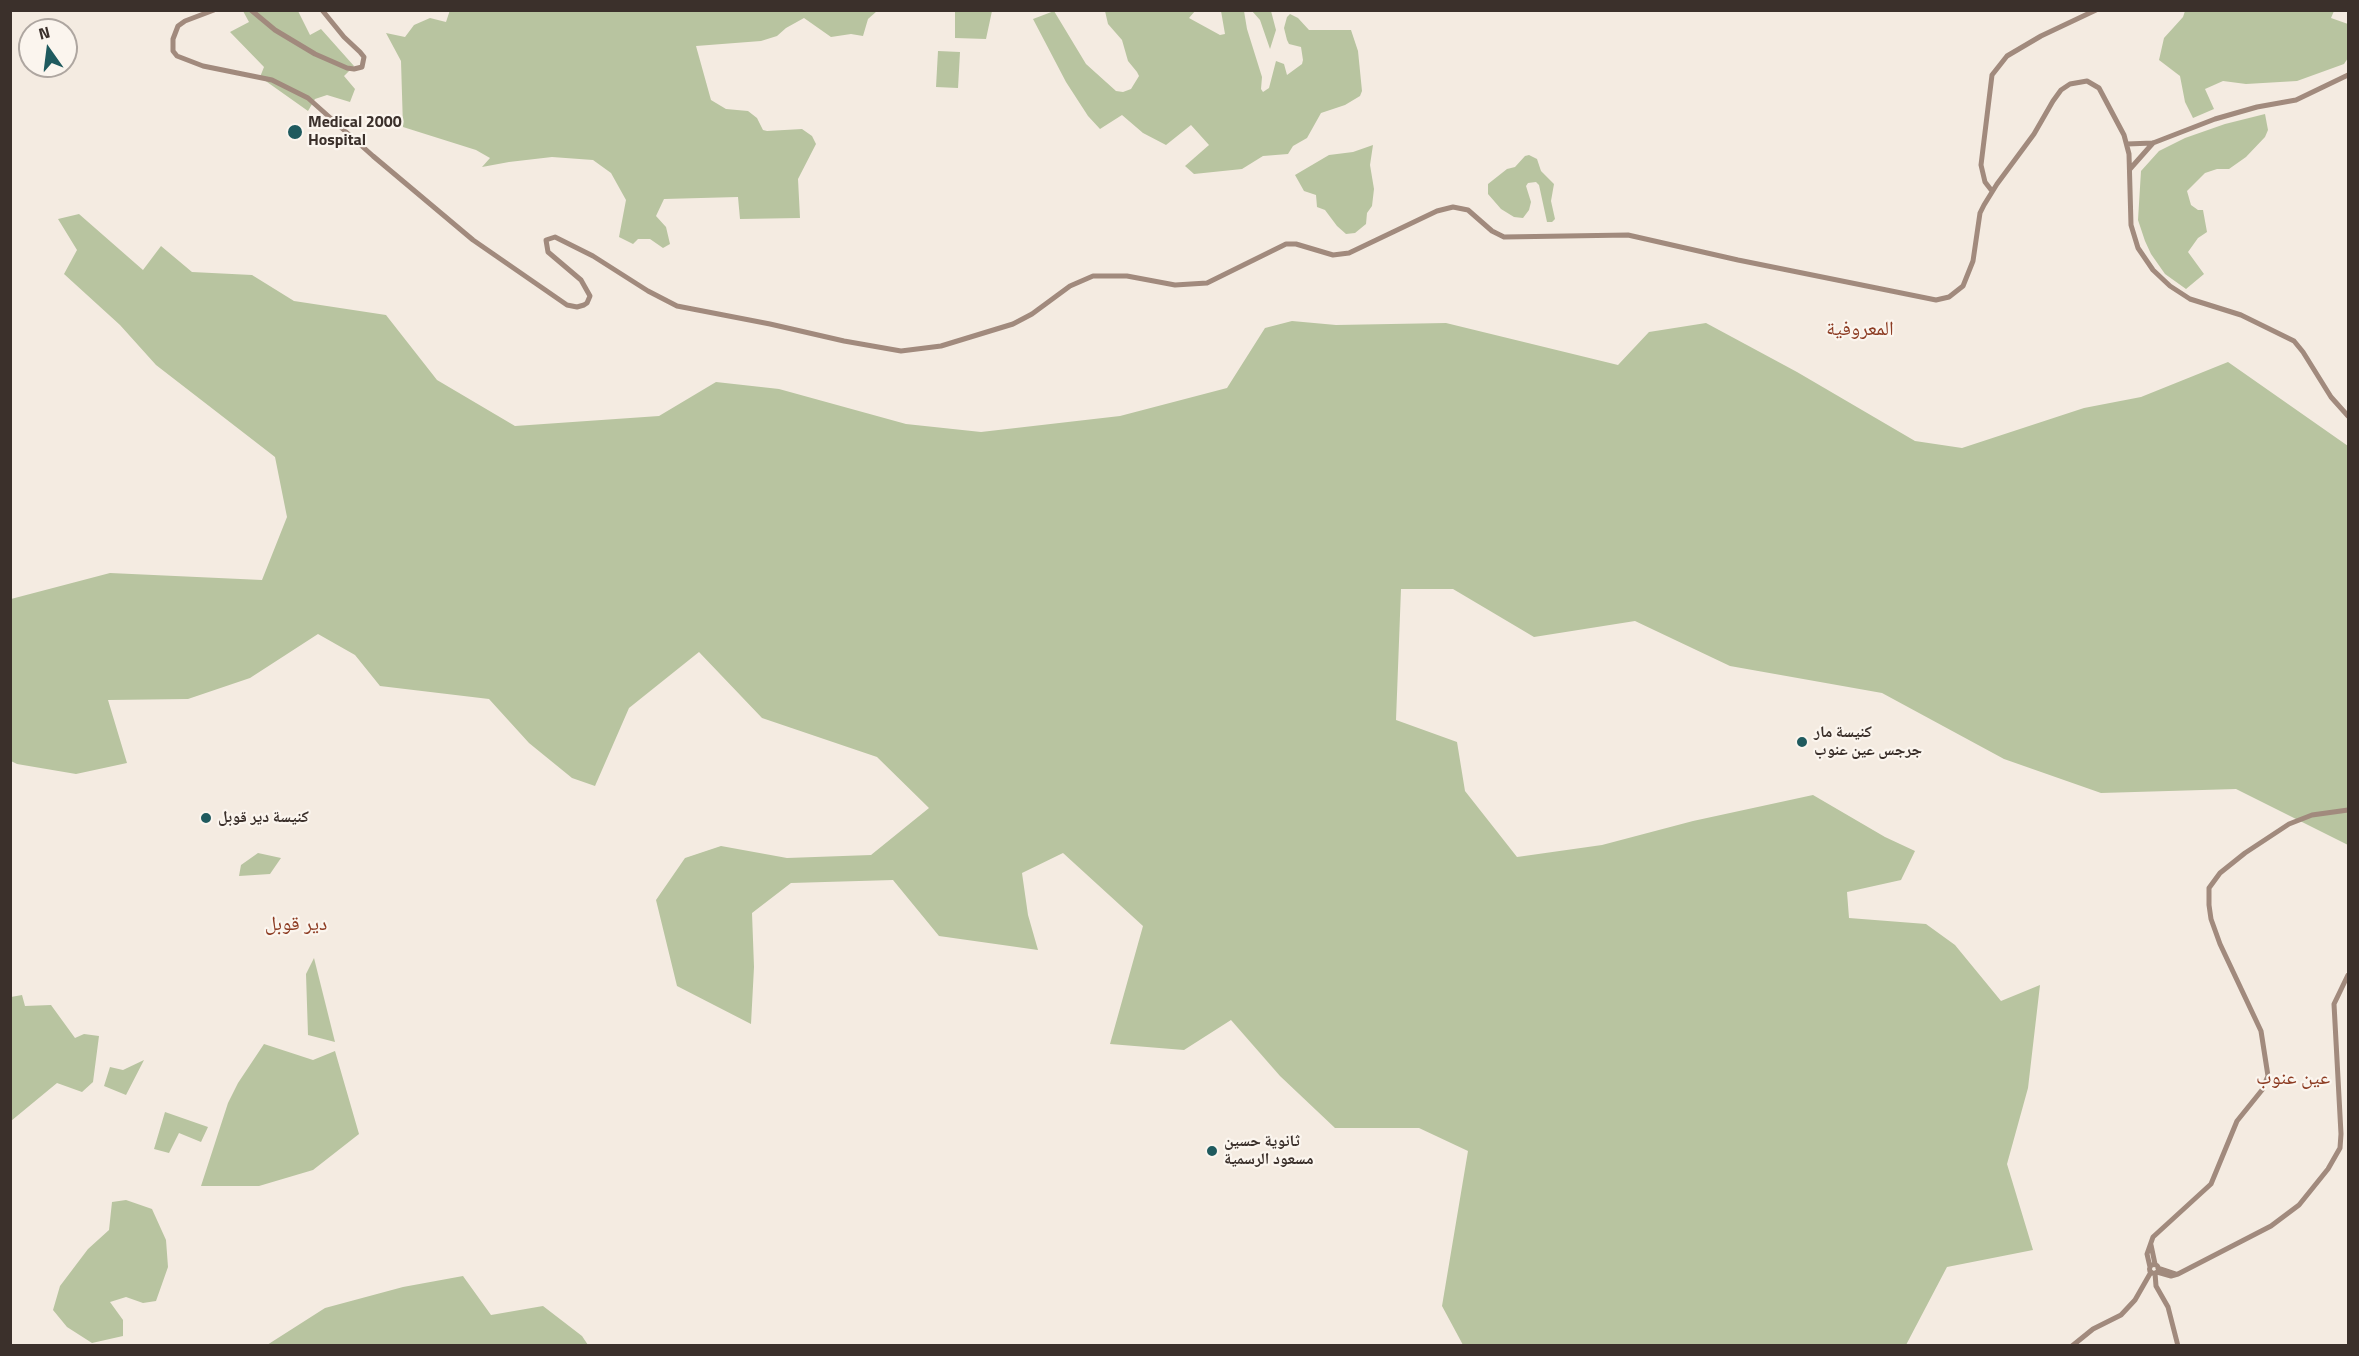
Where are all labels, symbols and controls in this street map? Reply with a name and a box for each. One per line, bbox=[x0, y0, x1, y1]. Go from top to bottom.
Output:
north arrow bbox=[18, 18, 78, 78]
text: N bbox=[36, 19, 52, 45]
place label: Medical 2000 Hospital bbox=[308, 113, 402, 151]
marker: Medical 2000 Hospital bbox=[286, 123, 304, 141]
district label: المعروفية bbox=[1826, 318, 1894, 342]
place label: كنيسة مار جرجس عين عنوب bbox=[1814, 723, 1922, 761]
marker: كنيسة مار جرجس عين عنوب bbox=[1795, 735, 1809, 749]
place label: كنيسة دير قوبل bbox=[218, 808, 309, 828]
marker: كنيسة دير قوبل bbox=[199, 811, 213, 825]
district label: دير قوبل bbox=[265, 913, 327, 937]
district label: عين عنوب bbox=[2256, 1067, 2330, 1091]
place label: ثانوية حسين مسعود الرسمية bbox=[1224, 1132, 1314, 1170]
marker: ثانوية حسين مسعود الرسمية bbox=[1205, 1144, 1219, 1158]

